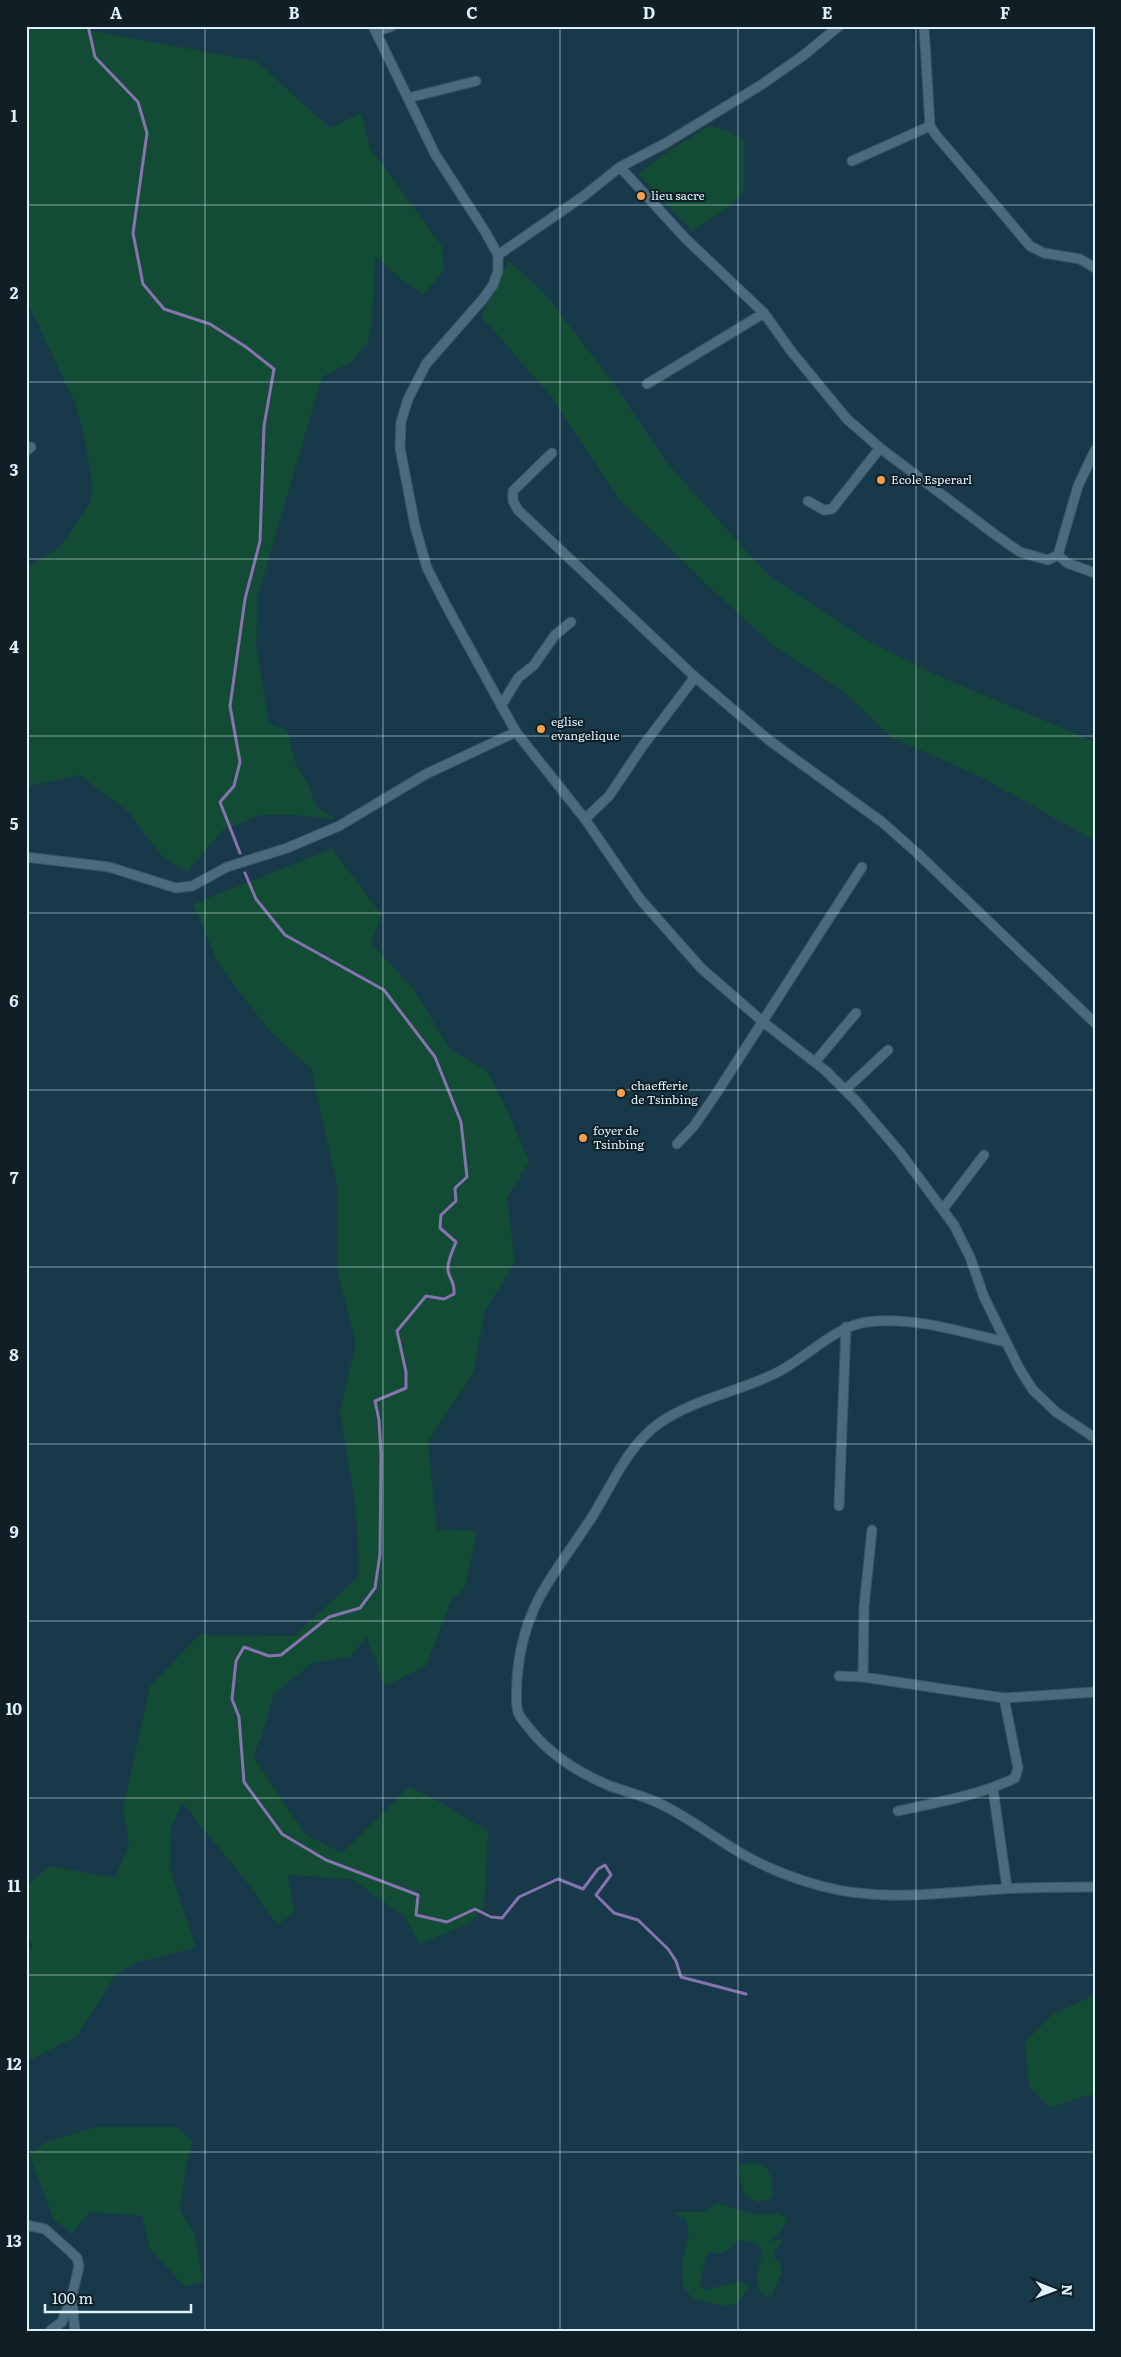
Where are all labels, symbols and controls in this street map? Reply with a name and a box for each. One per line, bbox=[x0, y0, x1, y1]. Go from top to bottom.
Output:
text: A bbox=[110, 0, 122, 24]
text: B bbox=[288, 0, 300, 24]
text: C bbox=[466, 0, 478, 24]
text: D bbox=[643, 0, 655, 24]
text: E bbox=[822, 0, 833, 24]
text: F bbox=[1000, 0, 1010, 24]
text: 1 bbox=[11, 103, 18, 127]
place label: lieu sacre bbox=[651, 186, 705, 204]
marker: lieu sacre bbox=[635, 190, 647, 202]
text: 2 bbox=[10, 280, 19, 304]
text: 3 bbox=[10, 457, 19, 481]
place label: Ecole Esperarl bbox=[891, 470, 972, 488]
marker: Ecole Esperarl bbox=[875, 474, 887, 486]
text: 4 bbox=[9, 634, 19, 658]
place label: eglise evangelique bbox=[551, 712, 620, 744]
marker: eglise evangelique bbox=[535, 723, 547, 735]
text: 5 bbox=[10, 811, 19, 835]
text: 6 bbox=[9, 988, 19, 1012]
place label: chaefferie de Tsinbing bbox=[631, 1076, 698, 1108]
marker: chaefferie de Tsinbing bbox=[615, 1087, 627, 1099]
place label: foyer de Tsinbing bbox=[593, 1121, 644, 1153]
marker: foyer de Tsinbing bbox=[577, 1132, 589, 1144]
text: 7 bbox=[10, 1165, 19, 1189]
text: 8 bbox=[9, 1342, 19, 1366]
text: 9 bbox=[9, 1519, 19, 1543]
text: 10 bbox=[6, 1696, 22, 1720]
text: 11 bbox=[7, 1873, 21, 1897]
text: 12 bbox=[6, 2051, 22, 2075]
text: 13 bbox=[6, 2228, 22, 2252]
north arrow bbox=[1028, 2264, 1078, 2314]
scale bar bbox=[45, 2282, 191, 2314]
text: N bbox=[1058, 2284, 1078, 2297]
text: 100 m bbox=[52, 2286, 93, 2309]

